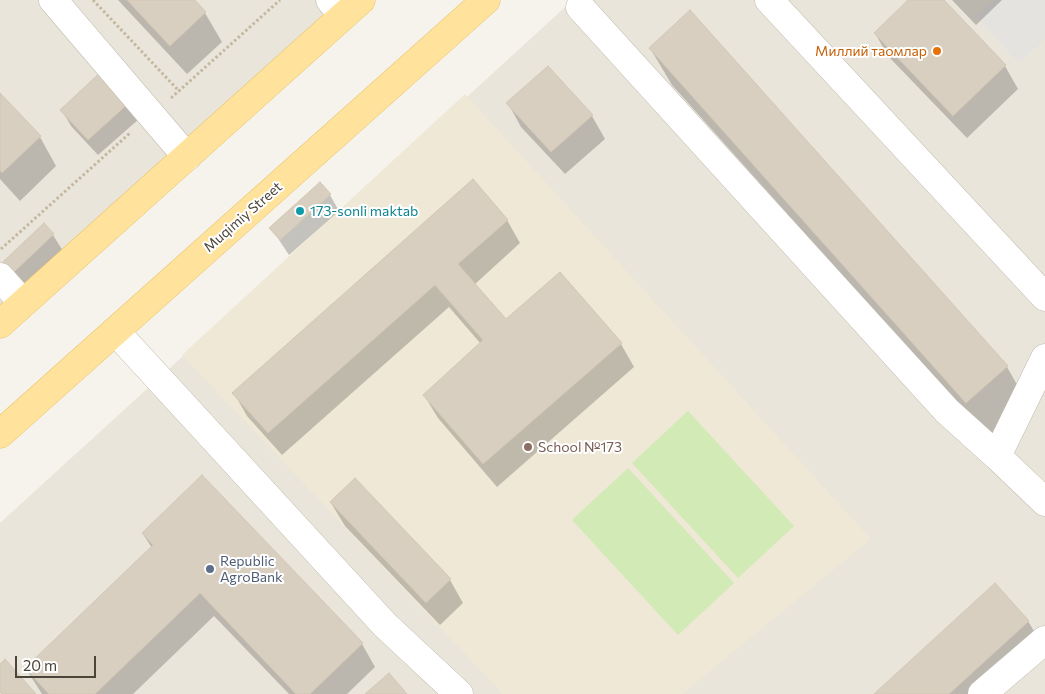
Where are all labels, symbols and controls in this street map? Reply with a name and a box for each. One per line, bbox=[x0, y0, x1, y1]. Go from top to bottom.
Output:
place label: Миллий таомлар bbox=[815, 43, 927, 59]
marker: Миллий таомлар bbox=[931, 45, 943, 57]
street label: Muqimiy Street bbox=[200, 178, 286, 256]
place label: 173-sonli maktab bbox=[310, 203, 418, 219]
marker: 173-sonli maktab bbox=[294, 205, 306, 217]
place label: School №173 bbox=[538, 439, 622, 455]
marker: School №173 bbox=[522, 441, 534, 453]
place label: Republic AgroBank bbox=[220, 553, 283, 586]
marker: Republic AgroBank bbox=[204, 563, 216, 575]
scale bar bbox=[18, 646, 99, 678]
text: 20 m bbox=[23, 656, 57, 674]

